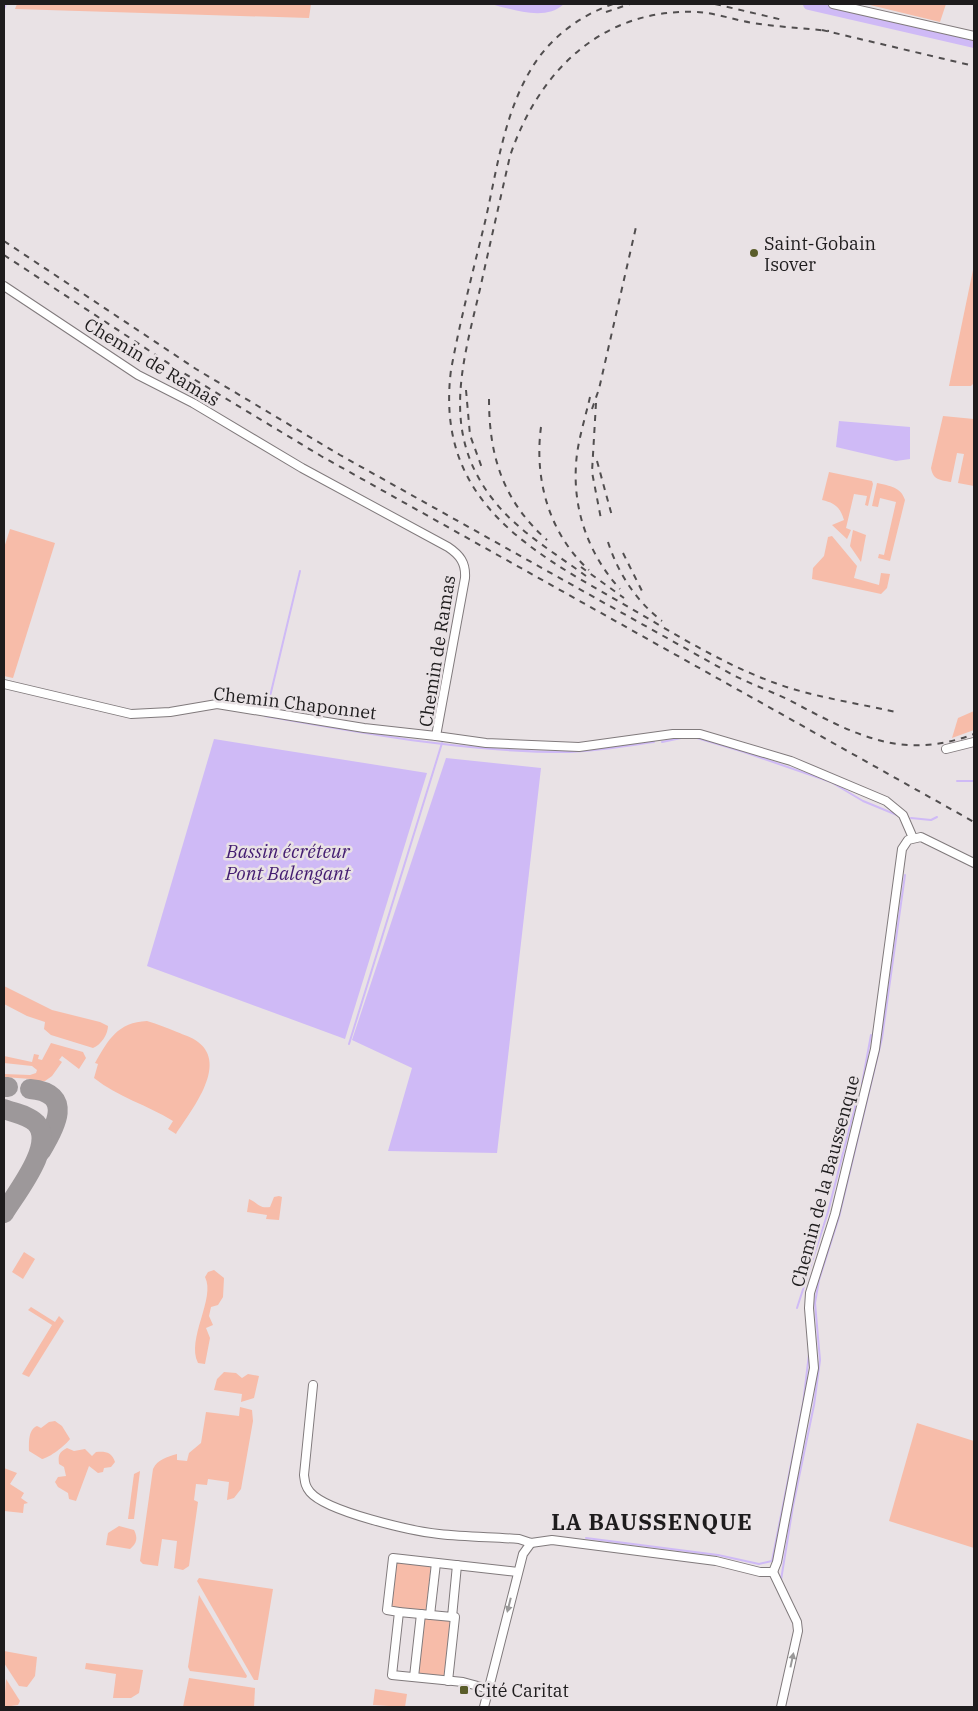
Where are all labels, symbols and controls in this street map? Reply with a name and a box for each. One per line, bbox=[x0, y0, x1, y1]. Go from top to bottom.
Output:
place label: Saint-Gobain Isover bbox=[764, 232, 876, 276]
marker: Saint-Gobain Isover bbox=[748, 247, 760, 259]
street label: Chemin de Ramas bbox=[80, 313, 224, 411]
street label: Chemin de Ramas bbox=[414, 573, 460, 729]
street label: Chemin Chaponnet bbox=[212, 682, 378, 724]
water label: Bassin écréteur Pont Balengant bbox=[224, 839, 352, 885]
street label: Chemin de la Baussenque bbox=[786, 1073, 864, 1289]
district label: LA BAUSSENQUE bbox=[551, 1507, 753, 1536]
one-way arrow bbox=[505, 1597, 513, 1612]
one-way arrow bbox=[788, 1652, 796, 1667]
place label: Cité Caritat bbox=[474, 1679, 569, 1702]
marker: Cité Caritat bbox=[458, 1684, 470, 1696]

